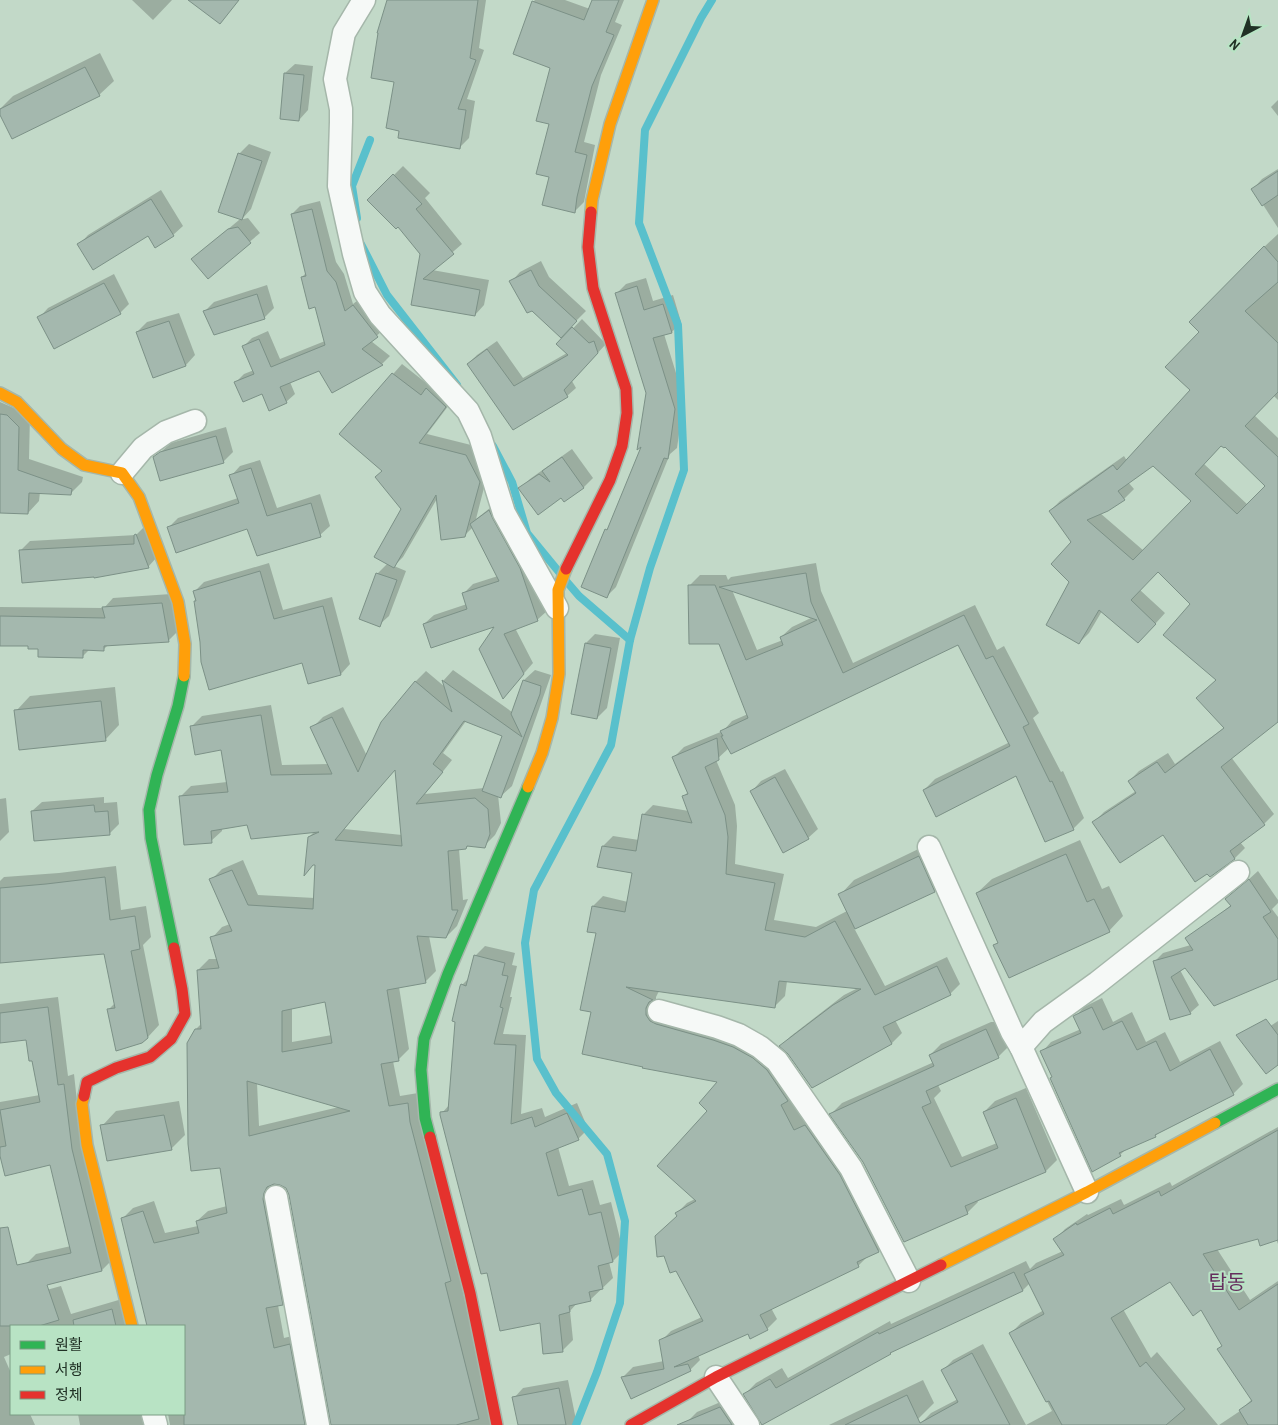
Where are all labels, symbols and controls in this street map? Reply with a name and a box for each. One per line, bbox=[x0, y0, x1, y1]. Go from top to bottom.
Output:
north arrow bbox=[1218, 10, 1268, 60]
text: N bbox=[1225, 35, 1244, 54]
district label: 탑동 bbox=[1209, 1268, 1245, 1295]
legend bbox=[10, 1325, 185, 1415]
text: 원활 bbox=[55, 1334, 83, 1355]
text: 서행 bbox=[55, 1359, 83, 1380]
text: 정체 bbox=[55, 1384, 83, 1405]

